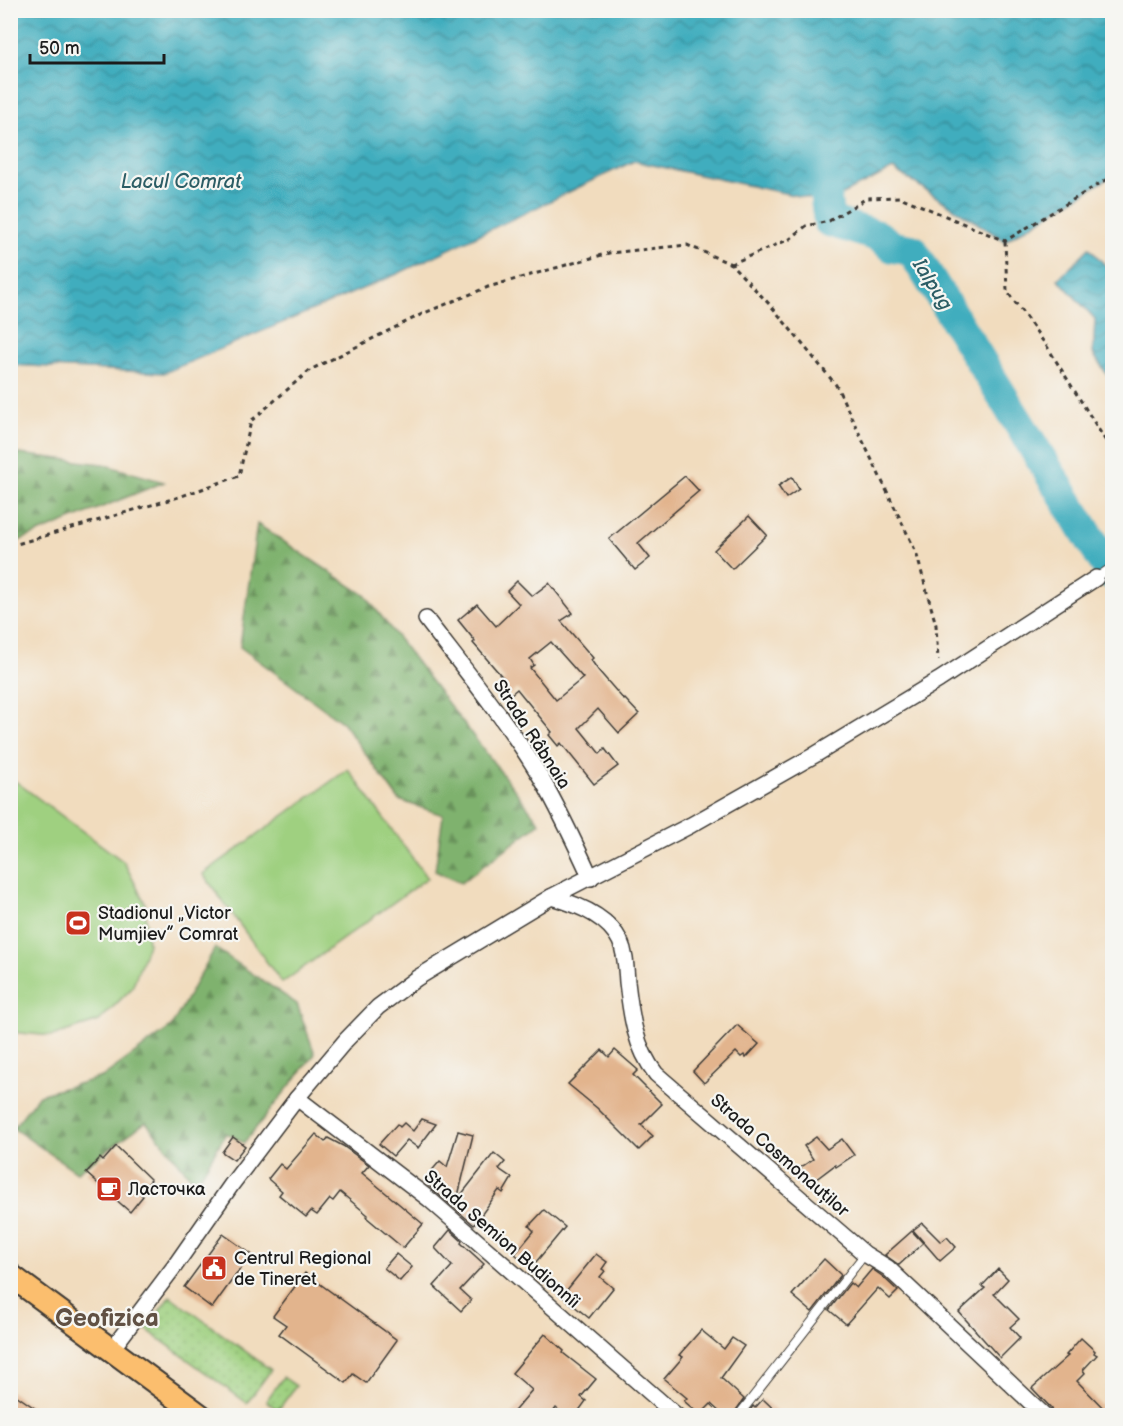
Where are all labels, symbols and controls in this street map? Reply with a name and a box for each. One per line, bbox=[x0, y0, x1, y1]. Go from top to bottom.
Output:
scale bar bbox=[30, 27, 164, 65]
text: 50 m bbox=[39, 38, 80, 59]
water label: Lacul Comrat bbox=[121, 170, 242, 194]
water label: Ialpug bbox=[907, 254, 957, 315]
street label: Strada Râbnaia bbox=[488, 676, 575, 793]
place label: Stadionul „Victor Mumjiev” Comrat bbox=[98, 903, 239, 945]
sports icon: Stadionul „Victor Mumjiev” Comrat bbox=[63, 908, 93, 938]
street label: Strada Cosmonauților bbox=[706, 1090, 854, 1222]
street label: Strada Semion Budionnîi bbox=[419, 1166, 584, 1313]
cafe icon: Ласточка bbox=[94, 1174, 124, 1204]
place label: Ласточка bbox=[127, 1179, 206, 1200]
place label: Centrul Regional de Tineret bbox=[234, 1248, 371, 1290]
public building icon: Centrul Regional de Tineret bbox=[199, 1253, 229, 1283]
district label: Geofizica bbox=[55, 1304, 159, 1333]

